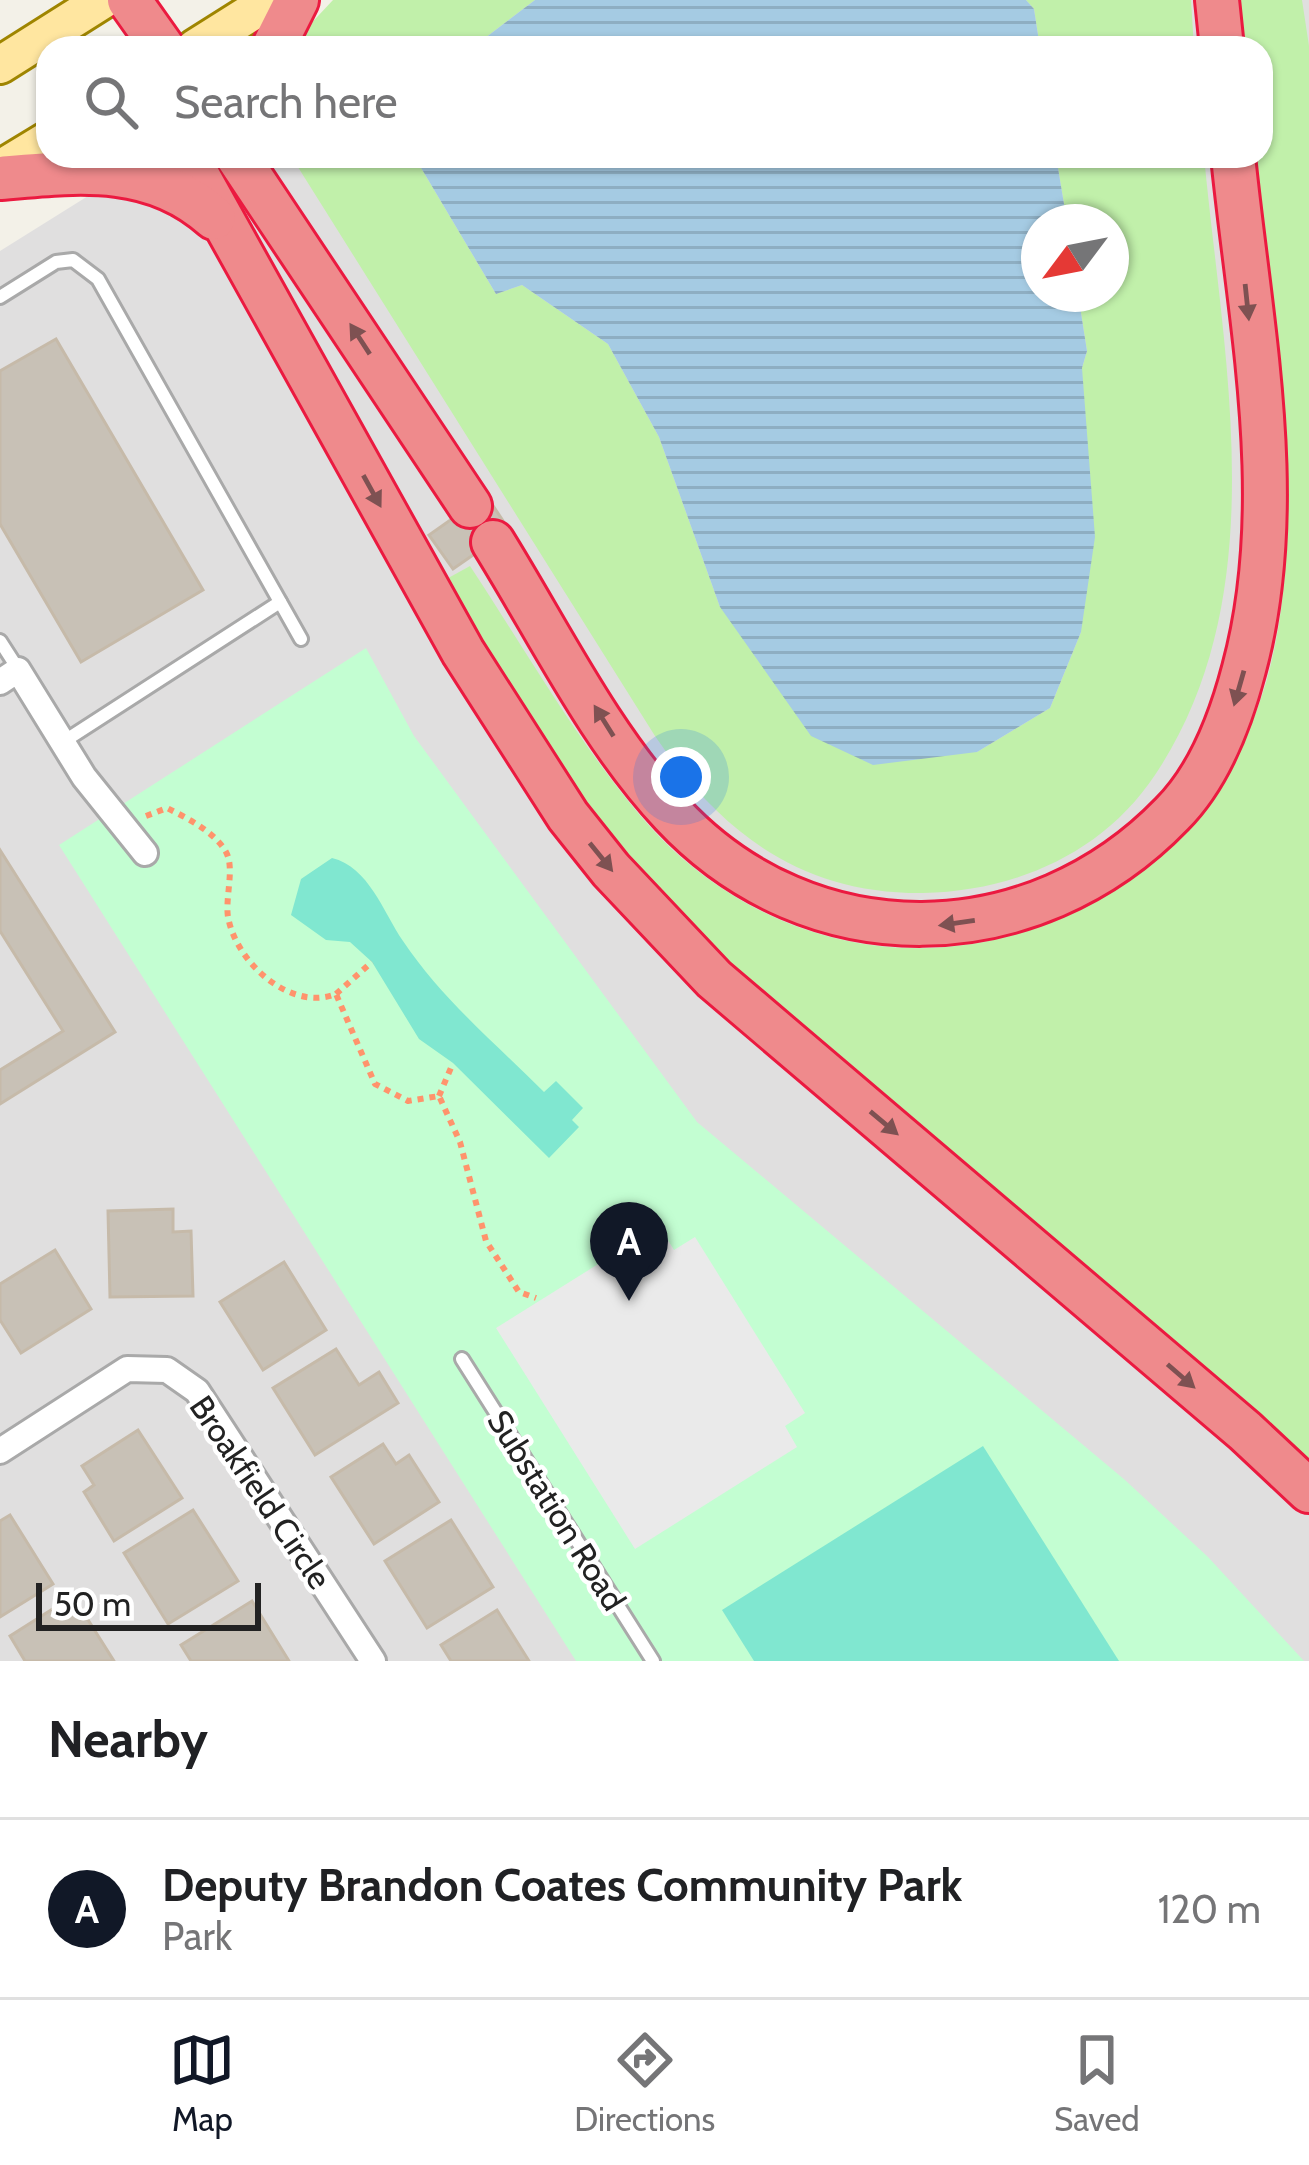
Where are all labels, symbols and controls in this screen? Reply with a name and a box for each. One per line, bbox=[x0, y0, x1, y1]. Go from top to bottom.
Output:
search box bbox=[36, 36, 1273, 168]
icon: search bbox=[78, 69, 144, 135]
text: Search here bbox=[174, 75, 398, 129]
north arrow bbox=[1021, 204, 1129, 312]
one-way arrow bbox=[1238, 284, 1257, 321]
one-way arrow bbox=[349, 322, 371, 355]
one-way arrow bbox=[361, 473, 382, 508]
one-way arrow bbox=[1229, 670, 1247, 707]
one-way arrow bbox=[594, 704, 615, 738]
your location bbox=[651, 747, 711, 807]
one-way arrow bbox=[587, 841, 613, 872]
one-way arrow bbox=[938, 913, 975, 932]
one-way arrow bbox=[869, 1110, 899, 1136]
pin: A bbox=[590, 1202, 668, 1301]
one-way arrow bbox=[1166, 1362, 1196, 1388]
street label: Broakfield Circle bbox=[182, 1388, 340, 1596]
street label: Substation Road bbox=[479, 1402, 635, 1618]
scale bar bbox=[36, 1577, 261, 1630]
text: 50 m bbox=[54, 1584, 131, 1624]
text: Nearby bbox=[48, 1708, 208, 1770]
text: Deputy Brandon Coates Community Park bbox=[162, 1858, 962, 1912]
text: A bbox=[75, 1885, 99, 1933]
text: 120 m bbox=[1158, 1885, 1261, 1933]
text: Park bbox=[162, 1912, 232, 1960]
tab: Map bbox=[169, 2027, 235, 2139]
tab: Directions bbox=[574, 2027, 715, 2139]
tab: Saved bbox=[1054, 2027, 1140, 2139]

